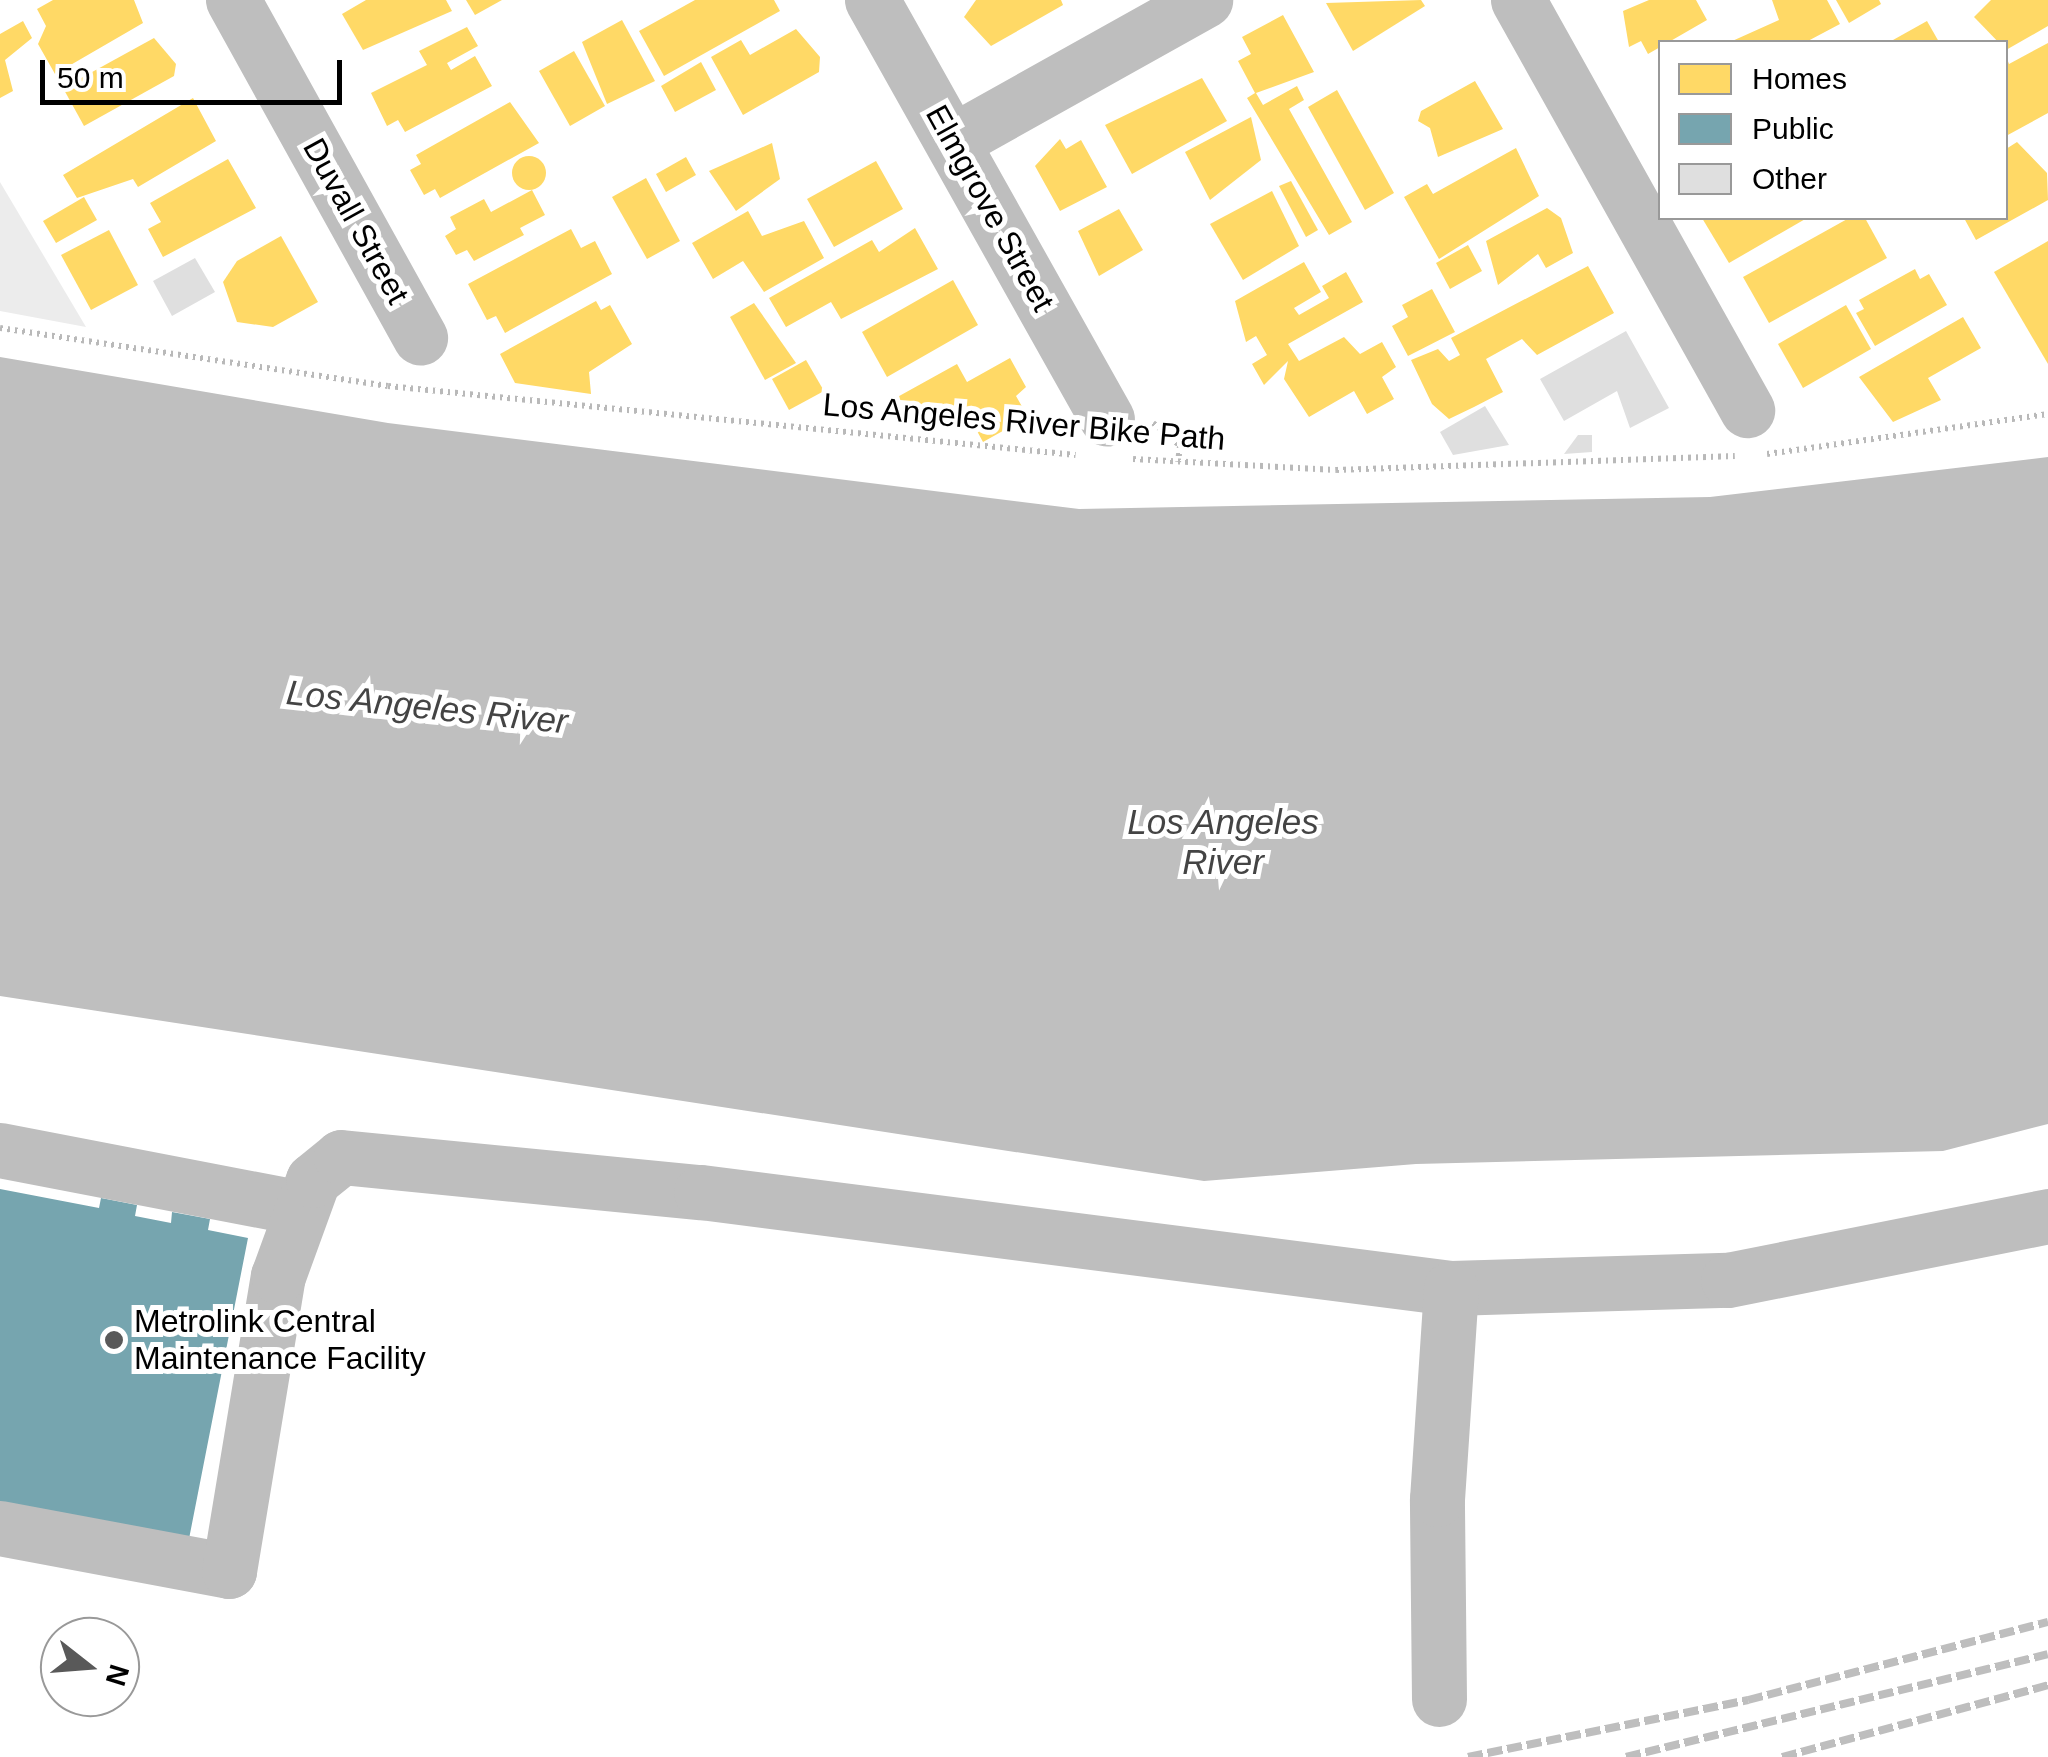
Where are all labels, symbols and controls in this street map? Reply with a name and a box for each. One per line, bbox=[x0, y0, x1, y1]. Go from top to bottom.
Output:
scale bar bbox=[45, 40, 348, 102]
legend bbox=[1658, 40, 2008, 220]
text: 50 m bbox=[57, 61, 124, 94]
text: Homes bbox=[1752, 62, 1847, 95]
street label: Elmgrove Street bbox=[918, 98, 1062, 318]
text: Public bbox=[1752, 112, 1834, 145]
street label: Duvall Street bbox=[295, 132, 417, 310]
text: Other bbox=[1752, 162, 1827, 195]
street label: Los Angeles River Bike Path bbox=[820, 385, 1228, 459]
water label: Los Angeles River bbox=[284, 671, 570, 743]
water label: Los Angeles River bbox=[1127, 801, 1319, 883]
place label: Metrolink Central Maintenance Facility bbox=[134, 1303, 426, 1378]
marker: Metrolink Central Maintenance Facility bbox=[103, 1329, 125, 1351]
north arrow bbox=[40, 1617, 140, 1717]
text: N bbox=[99, 1661, 135, 1690]

